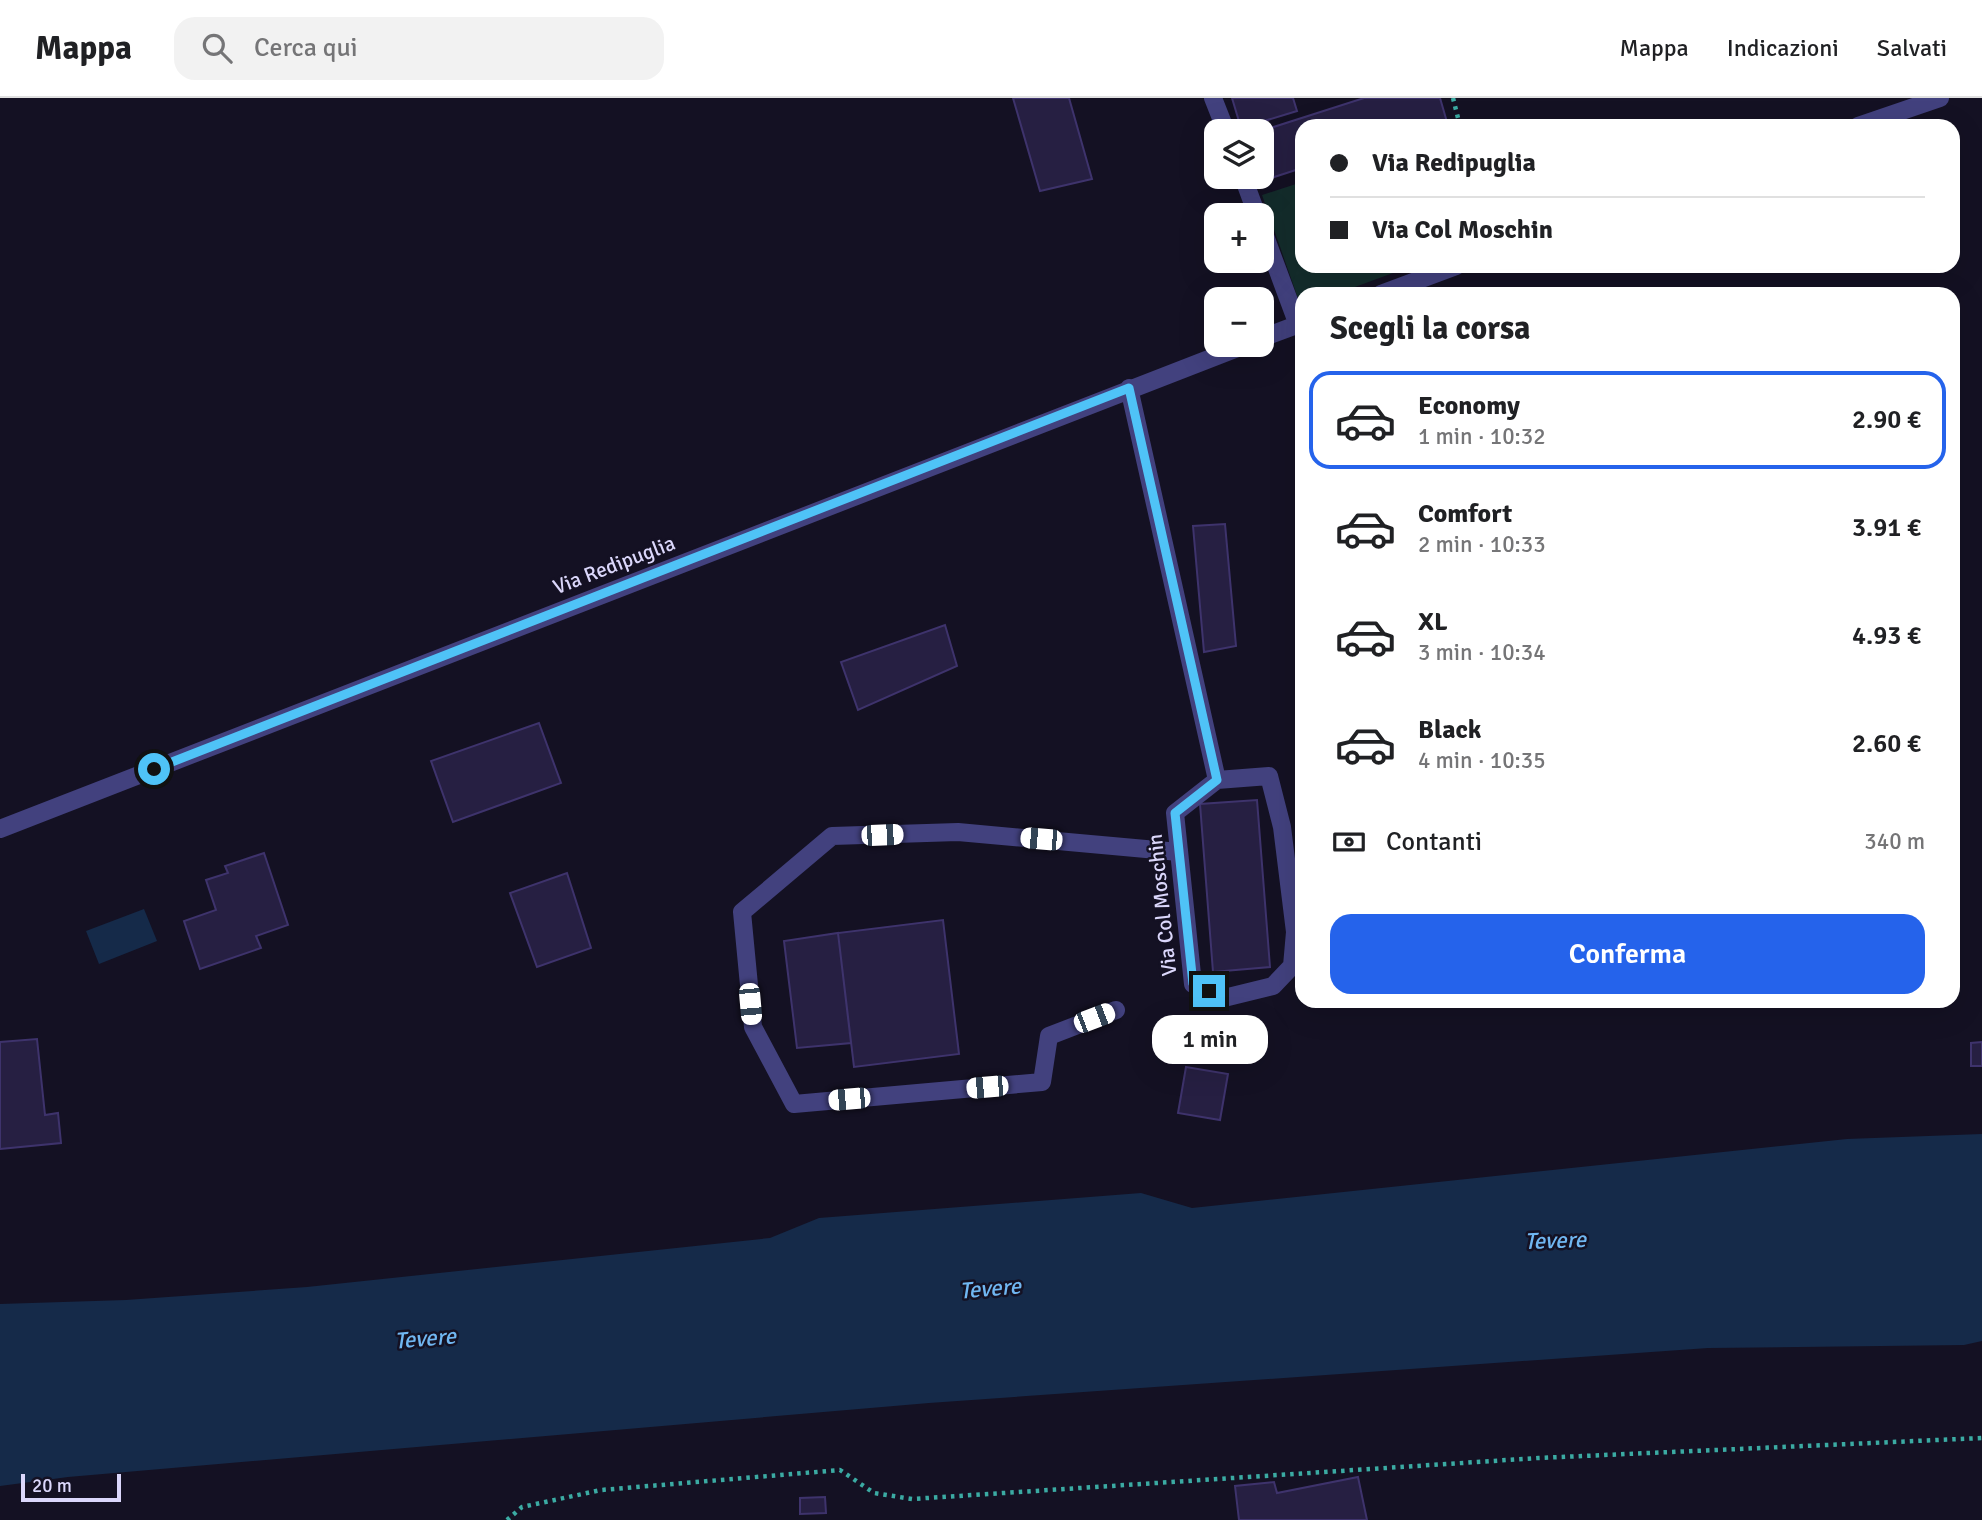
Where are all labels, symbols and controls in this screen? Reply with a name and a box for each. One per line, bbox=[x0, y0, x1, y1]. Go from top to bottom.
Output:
search box bbox=[174, 17, 664, 80]
text: Mappa bbox=[35, 28, 132, 69]
icon: search bbox=[198, 29, 236, 67]
text: Cerca qui bbox=[254, 32, 358, 64]
text: Mappa bbox=[1620, 33, 1689, 63]
text: Indicazioni bbox=[1727, 33, 1839, 63]
text: Salvati bbox=[1877, 33, 1947, 63]
map controls bbox=[1204, 119, 1274, 357]
button: layers bbox=[1204, 119, 1274, 189]
text: Via Redipuglia bbox=[1372, 147, 1536, 179]
button: + bbox=[1204, 203, 1274, 273]
text: Via Col Moschin bbox=[1372, 214, 1553, 246]
button: − bbox=[1204, 287, 1274, 357]
text: Scegli la corsa bbox=[1330, 309, 1531, 348]
icon: car bbox=[1334, 389, 1397, 452]
text: Economy bbox=[1418, 390, 1520, 422]
text: 2.90 € bbox=[1852, 404, 1921, 436]
text: 1 min · 10:32 bbox=[1418, 422, 1546, 451]
icon: car bbox=[1334, 497, 1397, 560]
text: Comfort bbox=[1418, 498, 1512, 530]
text: 3.91 € bbox=[1852, 512, 1921, 544]
street label: Via Redipuglia bbox=[549, 530, 679, 600]
text: 2 min · 10:33 bbox=[1418, 530, 1546, 559]
icon: car bbox=[1334, 605, 1397, 668]
text: XL bbox=[1418, 606, 1448, 638]
text: 4.93 € bbox=[1852, 620, 1921, 652]
text: 3 min · 10:34 bbox=[1418, 638, 1546, 667]
icon: car bbox=[1334, 713, 1397, 776]
text: Black bbox=[1418, 714, 1481, 746]
text: 2.60 € bbox=[1852, 728, 1921, 760]
text: 4 min · 10:35 bbox=[1418, 746, 1546, 775]
route start bbox=[138, 753, 170, 785]
icon: cash bbox=[1330, 823, 1368, 861]
car bbox=[861, 824, 904, 846]
text: Contanti bbox=[1386, 826, 1482, 858]
car bbox=[1020, 827, 1063, 851]
text: 340 m bbox=[1864, 827, 1925, 856]
street label: Via Col Moschin bbox=[1142, 833, 1182, 977]
button: Conferma bbox=[1330, 914, 1925, 994]
route end bbox=[1193, 975, 1225, 1007]
car bbox=[738, 982, 763, 1026]
car bbox=[1071, 1001, 1118, 1035]
callout: 1 min bbox=[1151, 1015, 1267, 1064]
text: 1 min bbox=[1182, 1025, 1238, 1054]
car bbox=[966, 1075, 1009, 1099]
car bbox=[828, 1087, 871, 1111]
water label: Tevere bbox=[1524, 1225, 1588, 1256]
water label: Tevere bbox=[958, 1271, 1024, 1306]
water label: Tevere bbox=[393, 1321, 459, 1356]
scale bar bbox=[21, 1471, 121, 1503]
text: 20 m bbox=[32, 1474, 72, 1498]

